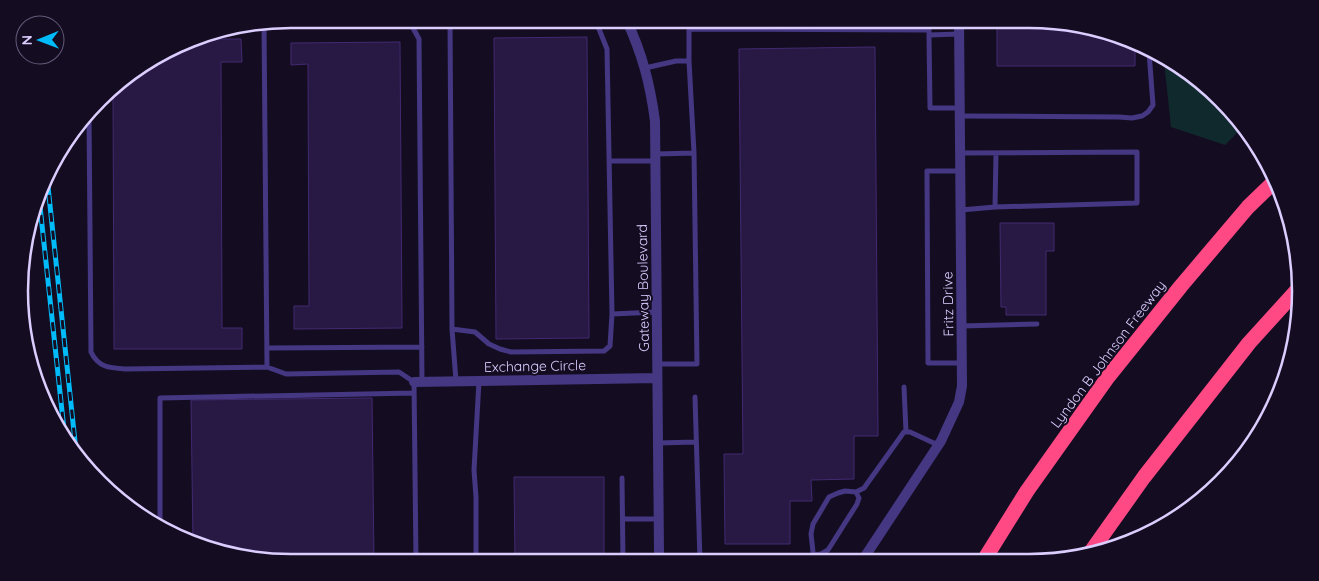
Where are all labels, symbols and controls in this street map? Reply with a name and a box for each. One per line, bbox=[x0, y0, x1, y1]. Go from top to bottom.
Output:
north arrow bbox=[15, 15, 65, 65]
text: N bbox=[18, 35, 36, 46]
street label: Gateway Boulevard bbox=[633, 224, 653, 352]
street label: Fritz Drive bbox=[938, 271, 958, 337]
street label: Lyndon B Johnson Freeway bbox=[1047, 277, 1169, 431]
street label: Exchange Circle bbox=[484, 356, 586, 376]

